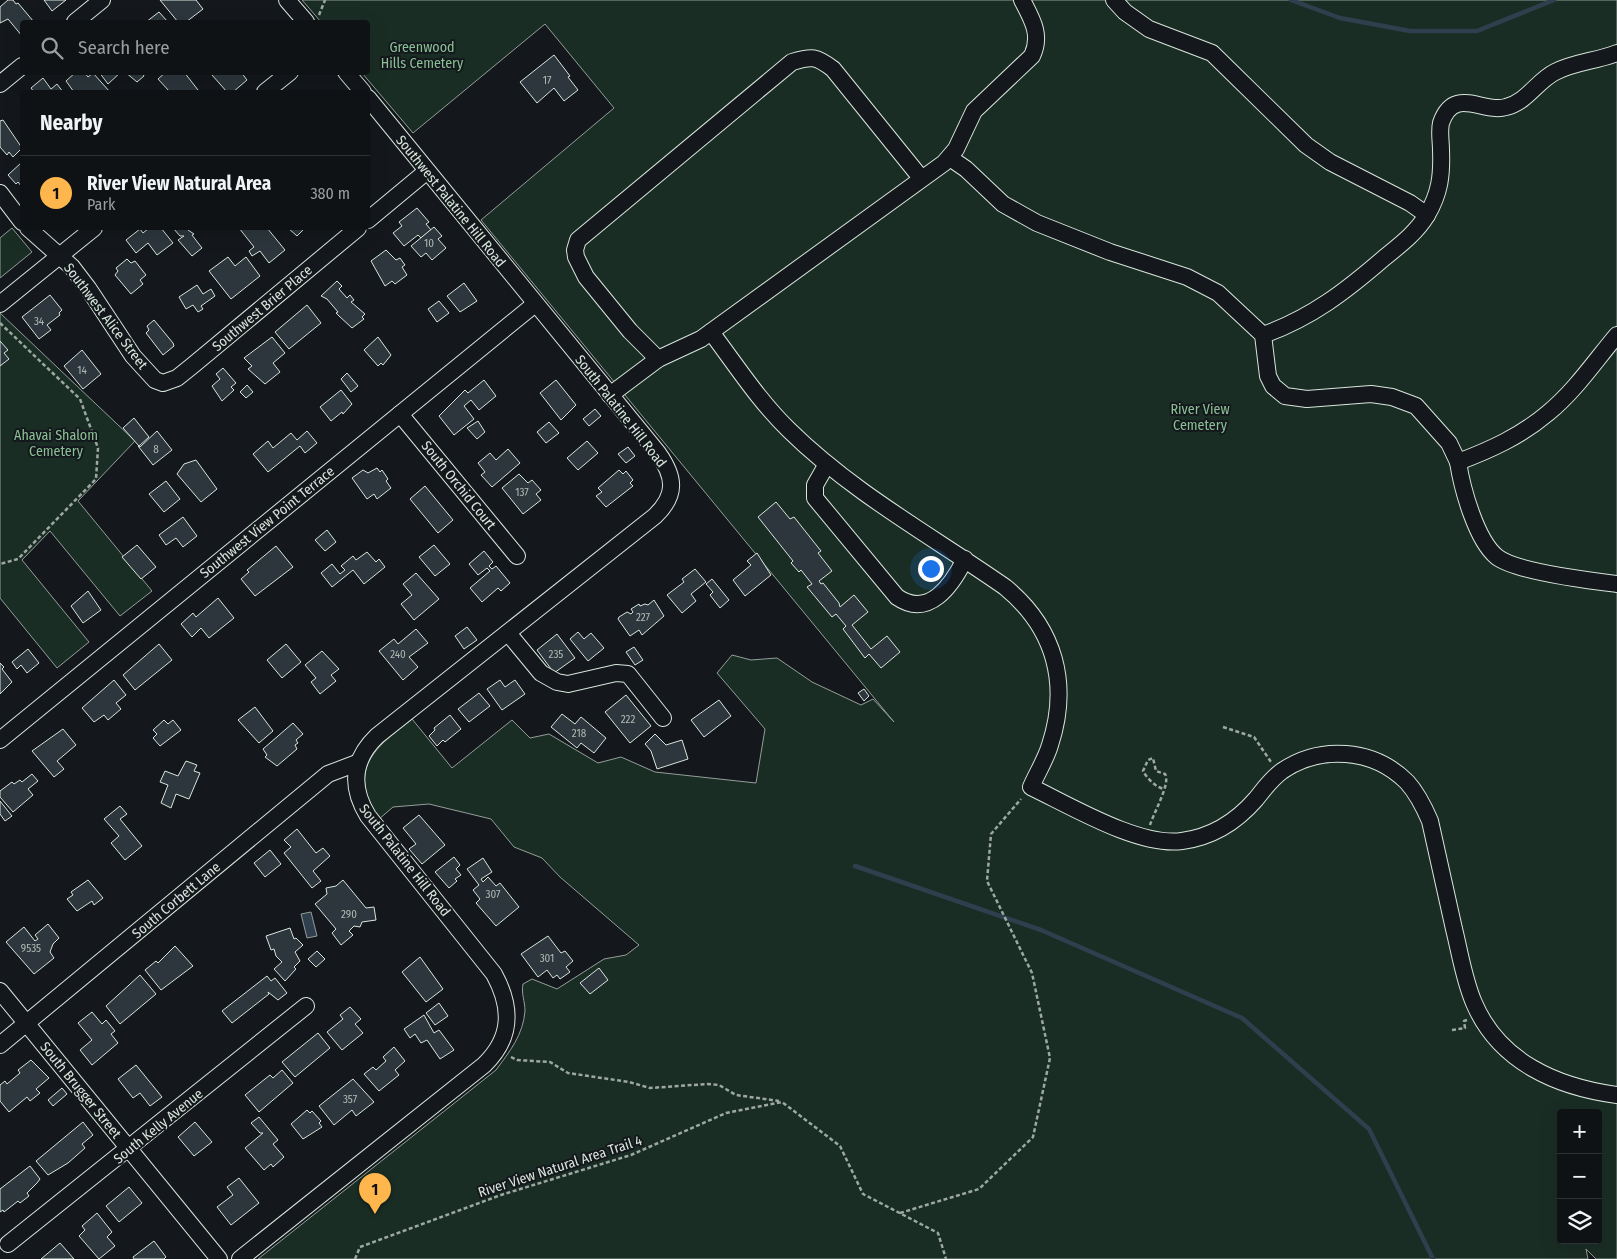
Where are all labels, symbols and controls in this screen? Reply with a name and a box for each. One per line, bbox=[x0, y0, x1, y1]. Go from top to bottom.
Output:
search box bbox=[20, 20, 370, 75]
icon: search bbox=[38, 34, 66, 62]
text: Search here bbox=[78, 36, 170, 59]
park label: Greenwood Hills Cemetery bbox=[381, 39, 464, 72]
house number: 17 bbox=[543, 74, 552, 87]
text: Nearby bbox=[40, 110, 102, 136]
street label: Southwest Palatine Hill Road bbox=[392, 132, 509, 271]
text: River View Natural Area bbox=[87, 172, 271, 195]
text: 1 bbox=[53, 184, 59, 203]
text: 380 m bbox=[310, 184, 350, 203]
text: Park bbox=[87, 195, 115, 214]
house number: 10 bbox=[424, 237, 434, 250]
street label: Southwest Alice Street bbox=[60, 260, 151, 373]
street label: Southwest Brier Place bbox=[209, 262, 316, 355]
house number: 34 bbox=[34, 315, 45, 328]
street label: South Palatine Hill Road bbox=[571, 352, 670, 471]
house number: 14 bbox=[77, 364, 87, 377]
park label: River View Cemetery bbox=[1170, 401, 1230, 434]
park label: Ahavai Shalom Cemetery bbox=[14, 427, 98, 460]
street label: South Orchid Court bbox=[418, 438, 500, 533]
house number: 8 bbox=[153, 443, 159, 456]
street label: Southwest View Point Terrace bbox=[197, 463, 338, 582]
house number: 137 bbox=[515, 486, 529, 499]
your location bbox=[918, 556, 944, 582]
house number: 227 bbox=[636, 611, 651, 624]
house number: 240 bbox=[390, 648, 406, 661]
house number: 235 bbox=[549, 648, 563, 661]
house number: 222 bbox=[621, 713, 635, 726]
house number: 218 bbox=[572, 727, 587, 740]
street label: South Palatine Hill Road bbox=[355, 801, 454, 920]
street label: South Corbett Lane bbox=[129, 858, 224, 942]
house number: 307 bbox=[486, 888, 501, 901]
house number: 290 bbox=[341, 908, 357, 921]
house number: 9535 bbox=[21, 942, 41, 955]
house number: 301 bbox=[540, 952, 554, 965]
street label: South Brugger Street bbox=[36, 1039, 125, 1142]
street label: South Kelly Avenue bbox=[110, 1085, 206, 1168]
house number: 357 bbox=[343, 1093, 358, 1106]
map controls bbox=[1557, 1109, 1602, 1244]
button: + bbox=[1557, 1109, 1602, 1154]
street label: River View Natural Area Trail 4 bbox=[476, 1132, 644, 1201]
button: − bbox=[1557, 1154, 1602, 1199]
pin: 1 bbox=[359, 1173, 391, 1214]
button: layers bbox=[1557, 1199, 1602, 1244]

